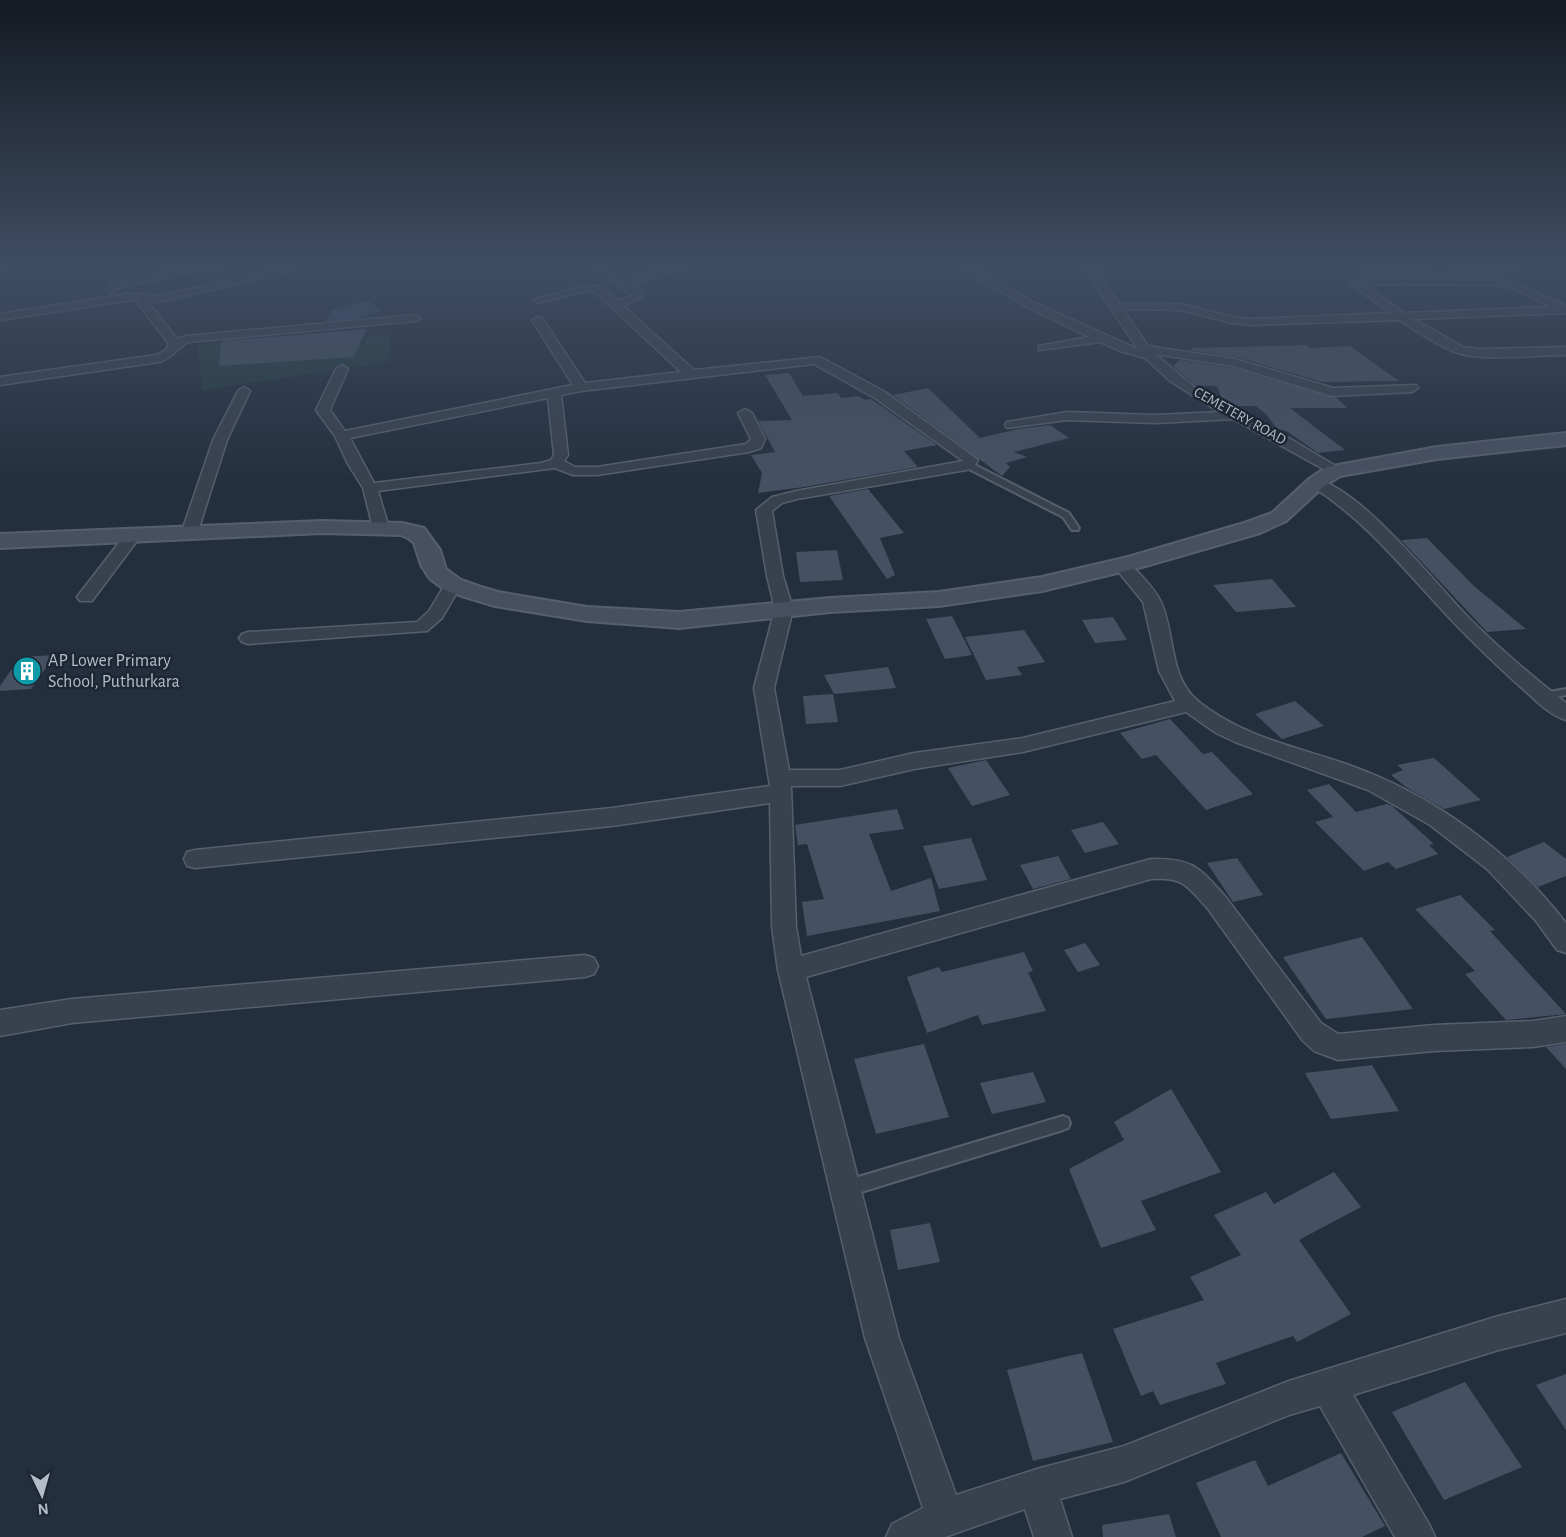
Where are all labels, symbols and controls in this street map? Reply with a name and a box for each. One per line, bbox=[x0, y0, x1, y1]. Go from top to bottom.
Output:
street label: CEMETERY ROAD bbox=[1191, 385, 1289, 448]
place label: AP Lower Primary School, Puthurkara bbox=[48, 652, 180, 691]
building icon: AP Lower Primary School, Puthurkara bbox=[11, 655, 43, 687]
north arrow bbox=[12, 1465, 72, 1525]
text: N bbox=[37, 1500, 49, 1517]

